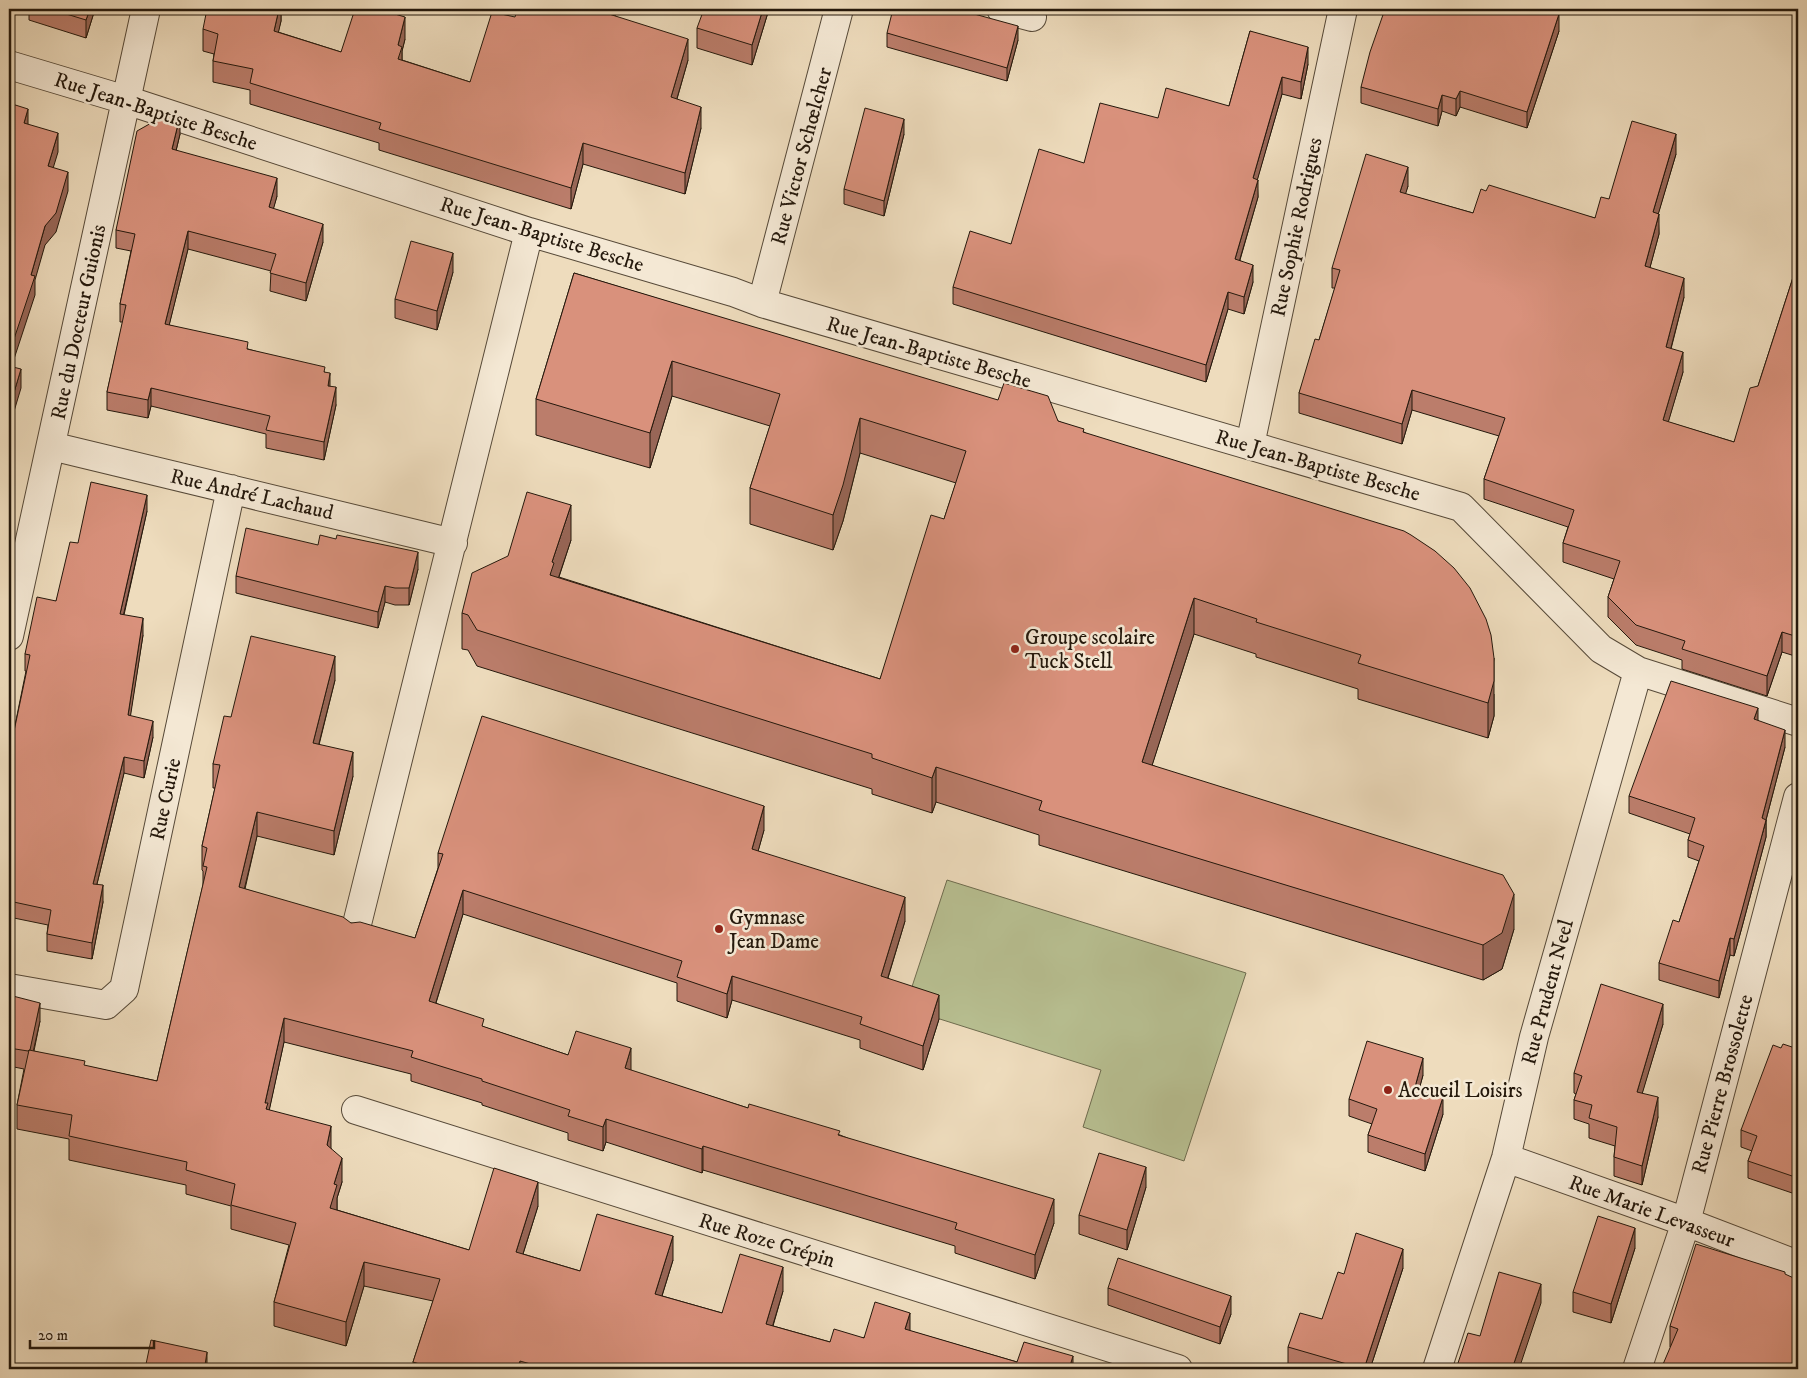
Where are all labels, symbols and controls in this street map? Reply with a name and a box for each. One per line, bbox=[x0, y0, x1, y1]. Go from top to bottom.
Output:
street label: Rue Victor Schœlcher bbox=[766, 64, 838, 248]
street label: Rue Jean-Baptiste Besche bbox=[51, 67, 261, 157]
street label: Rue Sophie Rodrigues bbox=[1265, 135, 1329, 319]
street label: Rue Jean-Baptiste Besche bbox=[437, 192, 647, 278]
street label: Rue du Docteur Guionis bbox=[46, 222, 112, 422]
street label: Rue Jean-Baptiste Besche bbox=[823, 311, 1034, 395]
street label: Rue Jean-Baptiste Besche bbox=[1212, 424, 1423, 508]
street label: Rue André Lachaud bbox=[168, 464, 336, 527]
place label: Groupe scolaire Tuck Stell bbox=[1025, 625, 1155, 675]
marker: Groupe scolaire Tuck Stell bbox=[1009, 643, 1021, 655]
street label: Rue Curie bbox=[145, 755, 187, 843]
place label: Gymnase Jean Dame bbox=[727, 905, 819, 955]
street label: Rue Prudent Neel bbox=[1516, 916, 1580, 1068]
marker: Gymnase Jean Dame bbox=[713, 923, 725, 935]
street label: Rue Pierre Brossolette bbox=[1686, 991, 1760, 1177]
place label: Accueil Loisirs bbox=[1398, 1078, 1523, 1104]
marker: Accueil Loisirs bbox=[1382, 1084, 1394, 1096]
street label: Rue Marie Levasseur bbox=[1565, 1170, 1738, 1254]
street label: Rue Roze Crépin bbox=[695, 1208, 838, 1274]
scale bar bbox=[30, 1318, 154, 1350]
text: 20 m bbox=[38, 1326, 68, 1345]

